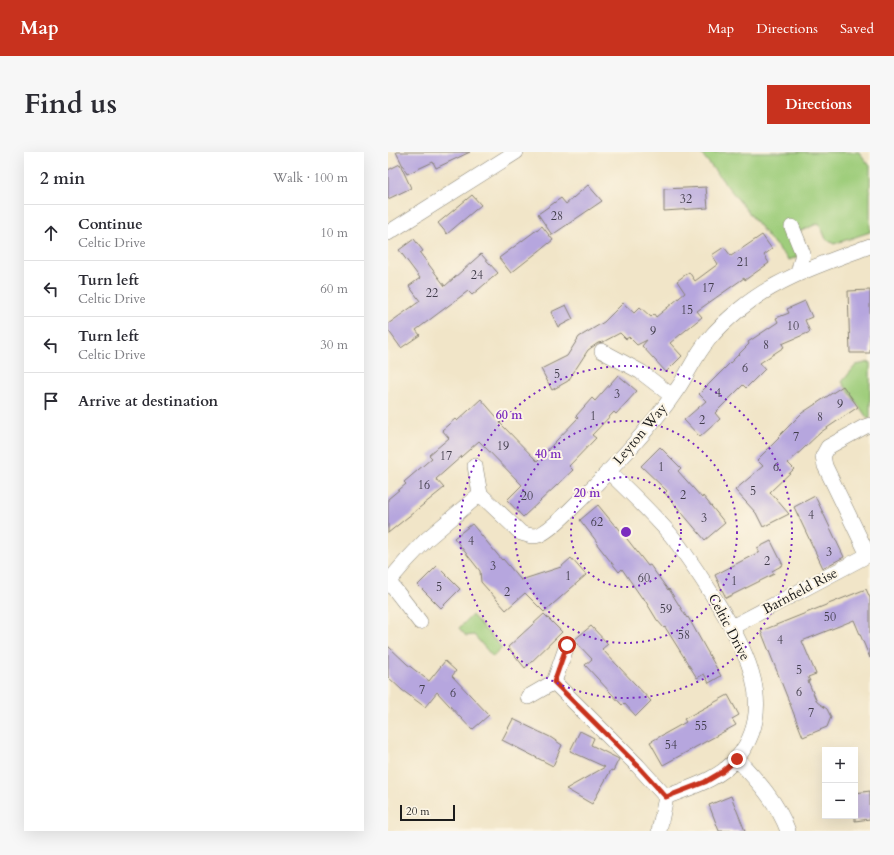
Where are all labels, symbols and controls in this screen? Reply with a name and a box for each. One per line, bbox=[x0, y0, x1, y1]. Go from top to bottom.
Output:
text: Map bbox=[20, 15, 59, 41]
text: Map bbox=[708, 19, 734, 38]
text: Directions bbox=[756, 19, 818, 38]
text: Saved bbox=[840, 19, 874, 38]
text: Find us bbox=[24, 85, 117, 123]
button: Directions bbox=[767, 85, 870, 124]
text: 2 min bbox=[40, 167, 85, 190]
text: Walk · 100 m bbox=[273, 169, 348, 187]
house number: 32 bbox=[680, 191, 692, 207]
house number: 28 bbox=[551, 208, 563, 224]
text: Continue bbox=[78, 214, 143, 234]
icon: ahead bbox=[40, 222, 62, 244]
text: 10 m bbox=[320, 224, 348, 242]
text: Celtic Drive bbox=[78, 234, 146, 252]
house number: 21 bbox=[737, 254, 749, 270]
house number: 24 bbox=[471, 267, 483, 283]
text: Turn left bbox=[78, 270, 139, 290]
icon: left bbox=[40, 278, 62, 300]
text: 60 m bbox=[320, 280, 348, 298]
house number: 17 bbox=[702, 280, 714, 296]
house number: 22 bbox=[426, 285, 438, 301]
text: Celtic Drive bbox=[78, 290, 146, 308]
house number: 15 bbox=[681, 302, 693, 318]
house number: 10 bbox=[787, 318, 799, 334]
house number: 9 bbox=[650, 323, 656, 339]
text: Turn left bbox=[78, 326, 139, 346]
icon: left bbox=[40, 334, 62, 356]
text: 30 m bbox=[320, 336, 348, 354]
house number: 8 bbox=[763, 337, 769, 353]
text: Celtic Drive bbox=[78, 346, 146, 364]
house number: 6 bbox=[742, 360, 748, 376]
house number: 5 bbox=[554, 366, 560, 382]
house number: 4 bbox=[715, 385, 721, 401]
house number: 3 bbox=[614, 386, 620, 402]
icon: arrive bbox=[40, 390, 62, 412]
text: Arrive at destination bbox=[78, 391, 218, 411]
house number: 9 bbox=[837, 396, 843, 412]
street label: Leyton Way bbox=[609, 399, 672, 469]
text: 60 m bbox=[496, 407, 523, 423]
house number: 1 bbox=[590, 408, 596, 424]
house number: 8 bbox=[817, 409, 823, 425]
house number: 2 bbox=[699, 412, 705, 428]
house number: 7 bbox=[793, 429, 799, 445]
house number: 19 bbox=[497, 438, 509, 454]
text: 40 m bbox=[535, 446, 562, 462]
house number: 17 bbox=[440, 448, 452, 464]
house number: 1 bbox=[658, 459, 664, 475]
house number: 6 bbox=[773, 459, 779, 475]
house number: 16 bbox=[418, 477, 430, 493]
house number: 5 bbox=[750, 483, 756, 499]
text: 20 m bbox=[574, 485, 601, 501]
house number: 2 bbox=[680, 487, 686, 503]
house number: 20 bbox=[521, 488, 533, 504]
house number: 4 bbox=[808, 507, 814, 523]
house number: 3 bbox=[701, 510, 707, 526]
house number: 62 bbox=[591, 514, 603, 530]
centre of rings bbox=[619, 525, 633, 539]
house number: 4 bbox=[468, 533, 474, 549]
house number: 3 bbox=[826, 544, 832, 560]
house number: 2 bbox=[764, 553, 770, 569]
house number: 3 bbox=[490, 558, 496, 574]
street label: Barnfield Rise bbox=[759, 563, 841, 619]
house number: 1 bbox=[565, 568, 571, 584]
house number: 60 bbox=[638, 570, 650, 586]
house number: 1 bbox=[731, 573, 737, 589]
house number: 5 bbox=[436, 579, 442, 595]
house number: 2 bbox=[504, 584, 510, 600]
street label: Celtic Drive bbox=[703, 590, 755, 664]
house number: 59 bbox=[660, 601, 672, 617]
house number: 50 bbox=[824, 609, 836, 625]
house number: 58 bbox=[678, 627, 690, 643]
house number: 4 bbox=[777, 632, 783, 648]
route start bbox=[558, 636, 576, 654]
house number: 5 bbox=[796, 662, 802, 678]
house number: 7 bbox=[419, 682, 425, 698]
house number: 6 bbox=[796, 684, 802, 700]
house number: 6 bbox=[450, 685, 456, 701]
house number: 7 bbox=[808, 705, 814, 721]
house number: 55 bbox=[695, 718, 707, 734]
house number: 54 bbox=[665, 737, 677, 753]
map controls bbox=[822, 747, 858, 819]
button: + bbox=[822, 747, 858, 783]
route end bbox=[728, 750, 746, 768]
button: − bbox=[822, 783, 858, 819]
scale bar bbox=[400, 803, 455, 822]
text: 20 m bbox=[406, 804, 430, 819]

